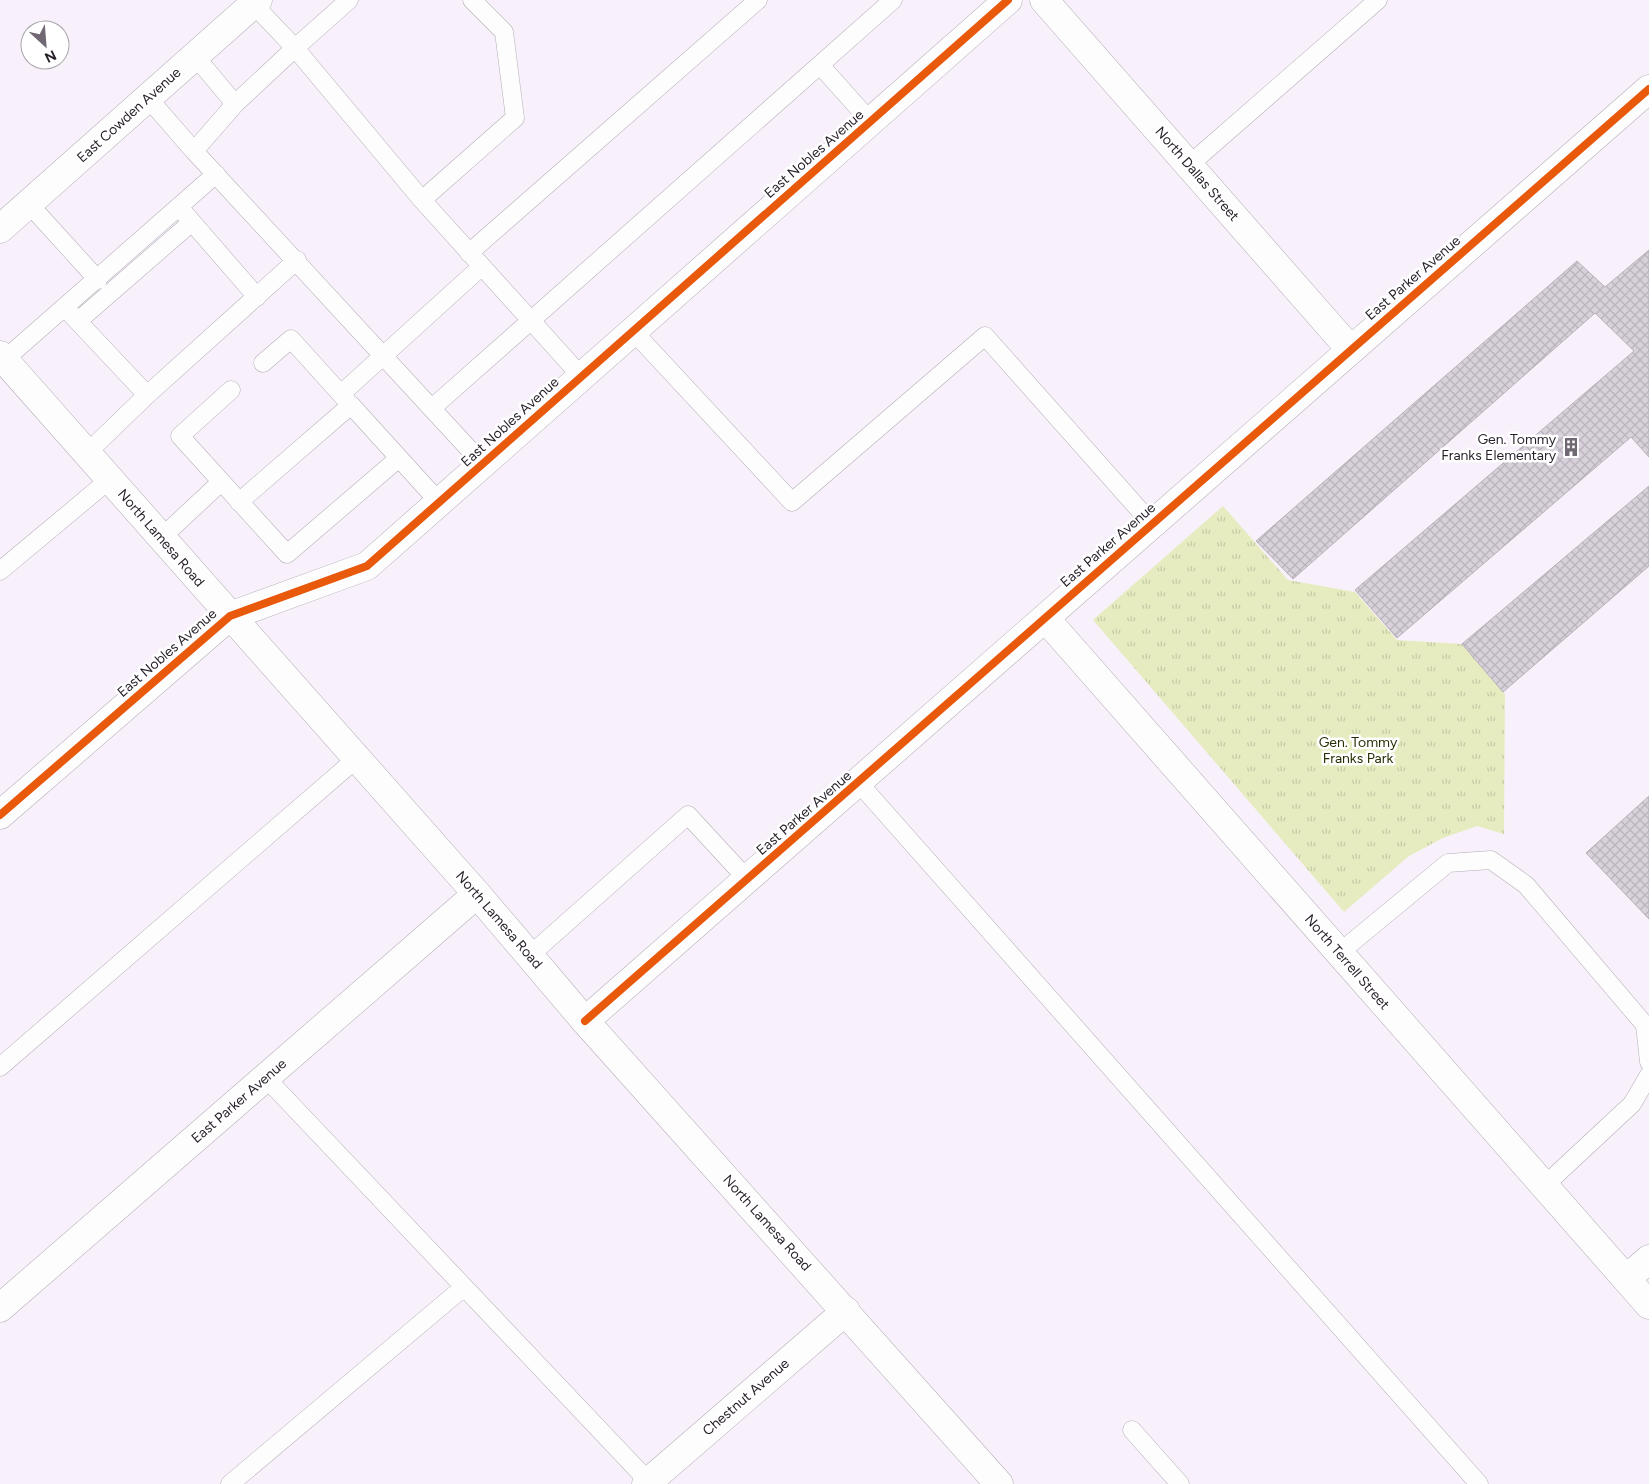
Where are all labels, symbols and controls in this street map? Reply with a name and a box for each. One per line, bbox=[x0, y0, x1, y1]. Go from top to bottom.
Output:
north arrow bbox=[20, 20, 70, 70]
text: N bbox=[42, 46, 59, 66]
street label: East Cowden Avenue bbox=[74, 64, 185, 166]
street label: East Nobles Avenue bbox=[761, 106, 867, 202]
street label: North Dallas Street bbox=[1151, 123, 1243, 225]
street label: East Parker Avenue bbox=[1362, 232, 1464, 324]
street label: East Nobles Avenue bbox=[458, 373, 563, 470]
place label: Gen. Tommy Franks Elementary bbox=[1441, 431, 1557, 464]
building icon: Gen. Tommy Franks Elementary bbox=[1560, 436, 1582, 458]
street label: North Lamesa Road bbox=[114, 486, 208, 590]
street label: East Parker Avenue bbox=[1057, 499, 1159, 591]
street label: East Nobles Avenue bbox=[114, 605, 220, 701]
park label: Gen. Tommy Franks Park bbox=[1319, 734, 1398, 767]
street label: East Parker Avenue bbox=[753, 767, 855, 859]
street label: North Lamesa Road bbox=[452, 868, 546, 972]
street label: North Terrell Street bbox=[1301, 911, 1393, 1013]
street label: East Parker Avenue bbox=[188, 1055, 290, 1147]
street label: North Lamesa Road bbox=[719, 1171, 815, 1275]
street label: Chestnut Avenue bbox=[699, 1355, 793, 1439]

